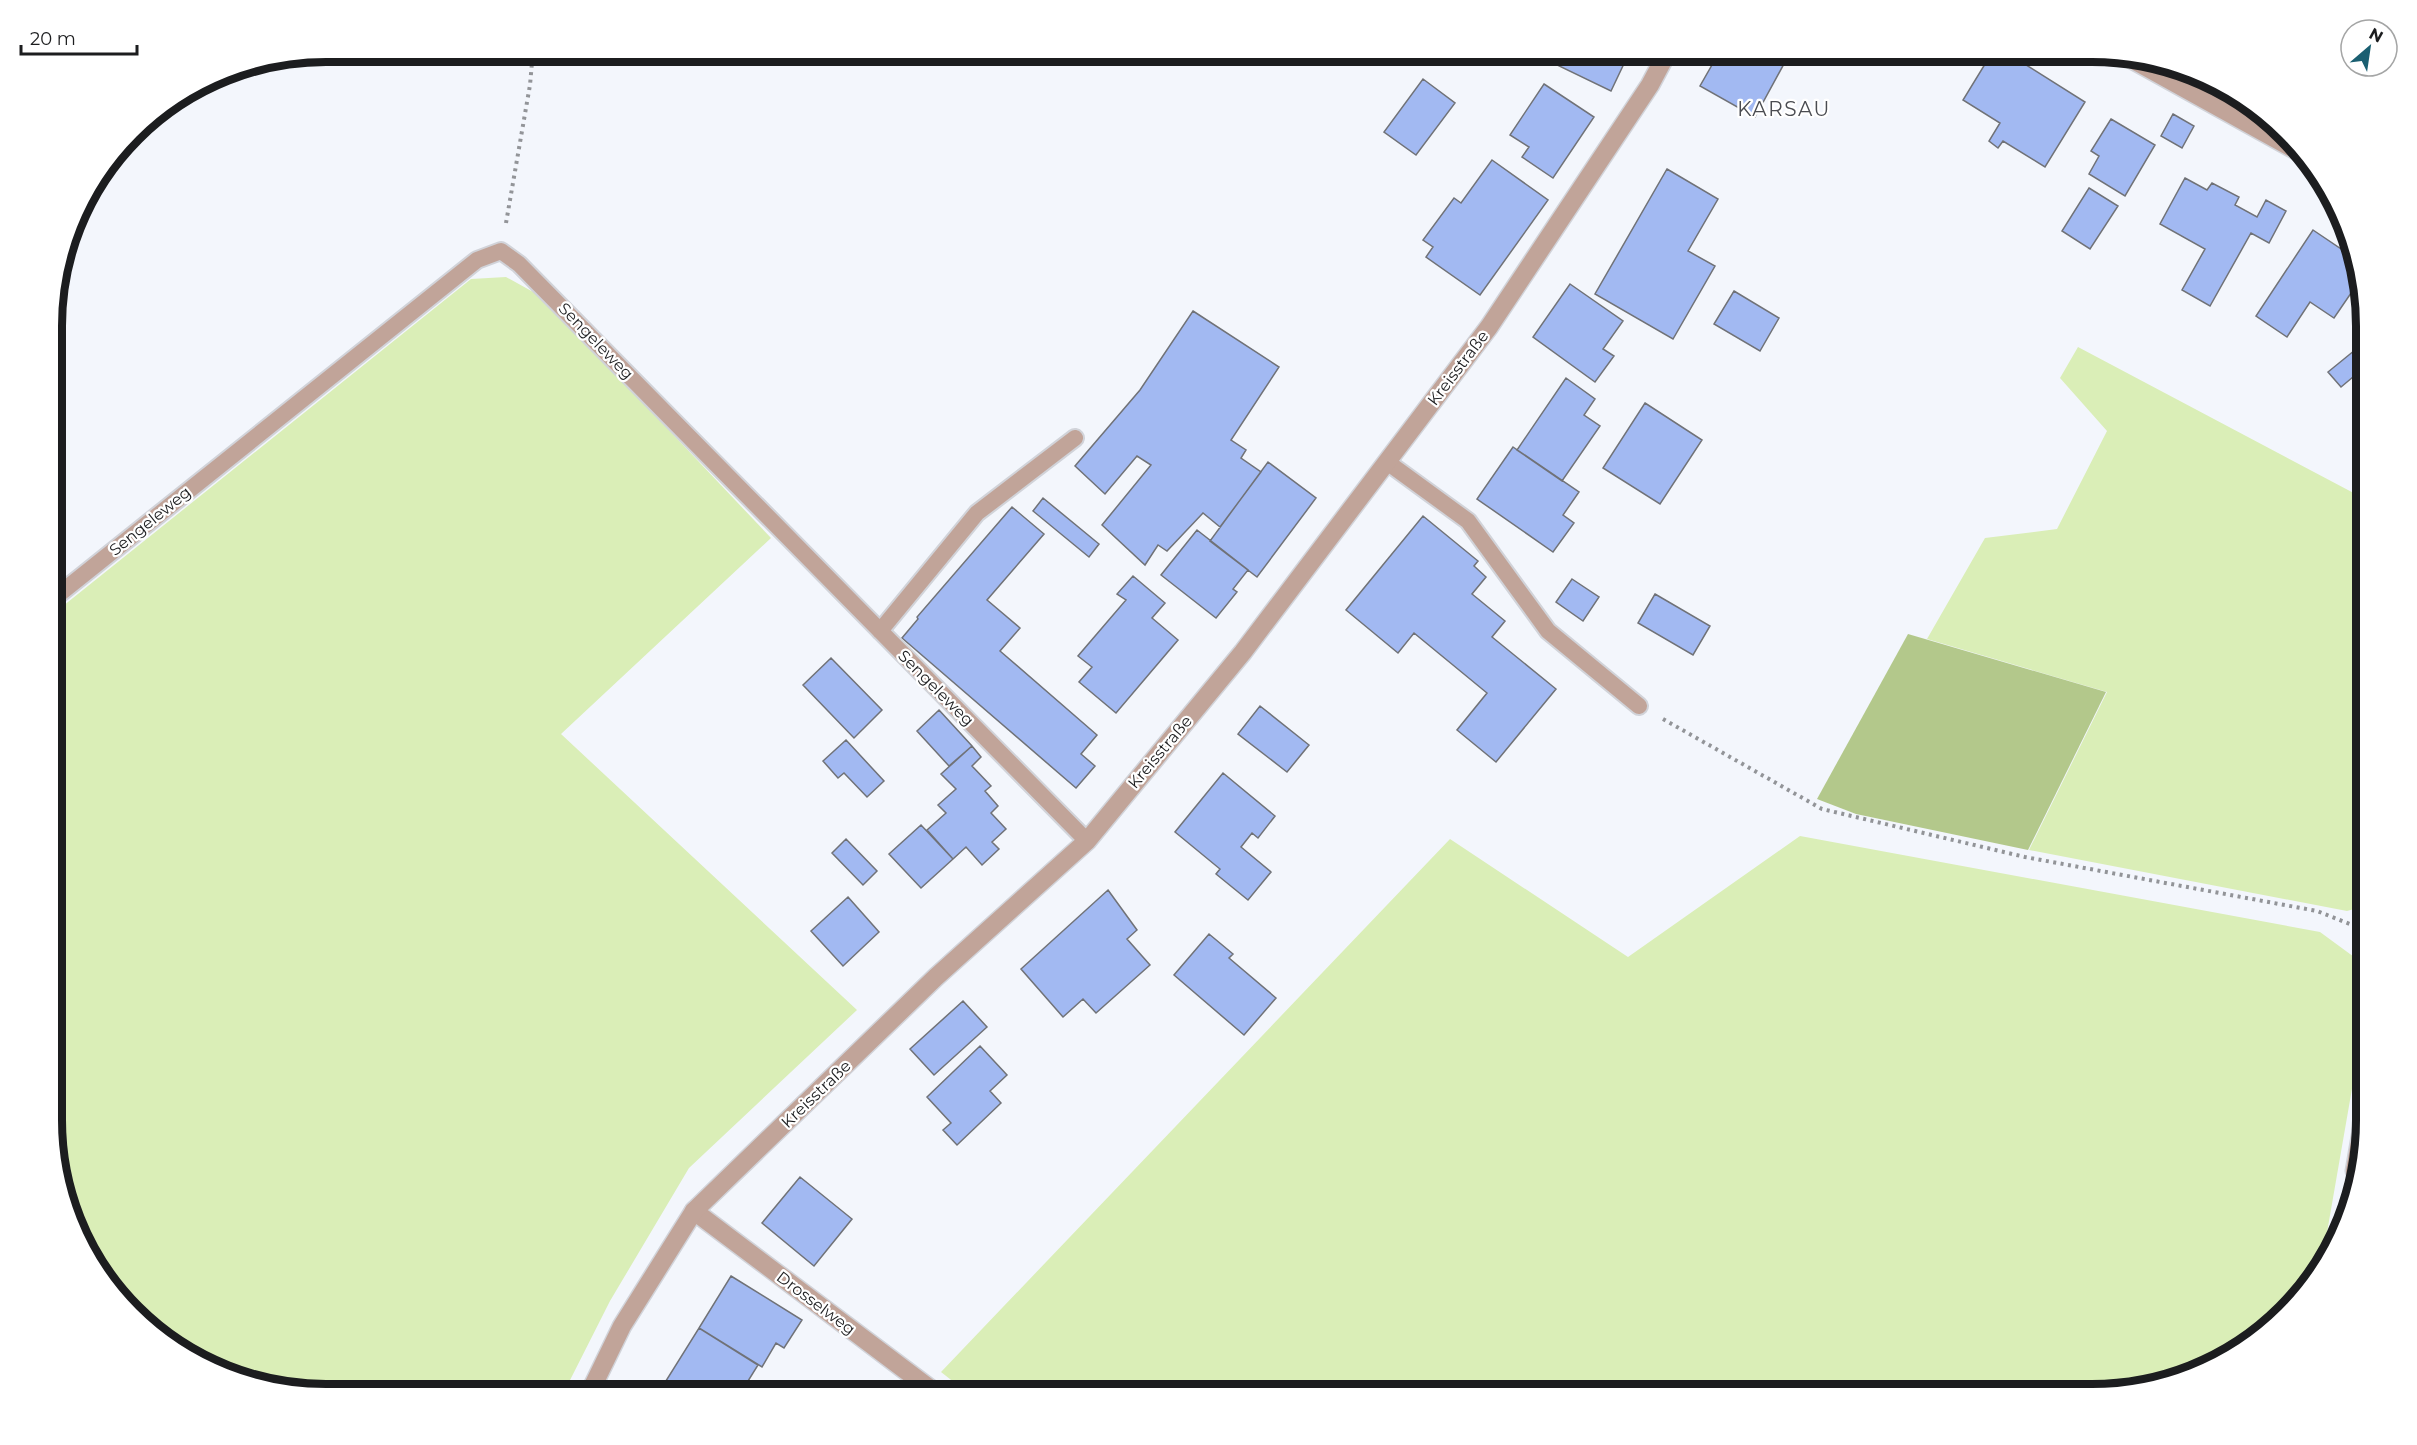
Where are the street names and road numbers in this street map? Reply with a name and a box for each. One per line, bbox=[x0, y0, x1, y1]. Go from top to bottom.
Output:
street label: Sengeleweg bbox=[555, 299, 637, 383]
street label: Kreisstraße bbox=[1424, 327, 1492, 409]
street label: Sengeleweg bbox=[105, 482, 195, 560]
street label: Sengeleweg bbox=[894, 646, 978, 730]
street label: Kreisstraße bbox=[1124, 712, 1196, 792]
street label: Kreisstraße bbox=[777, 1056, 855, 1132]
street label: Drosselweg bbox=[773, 1267, 859, 1339]

